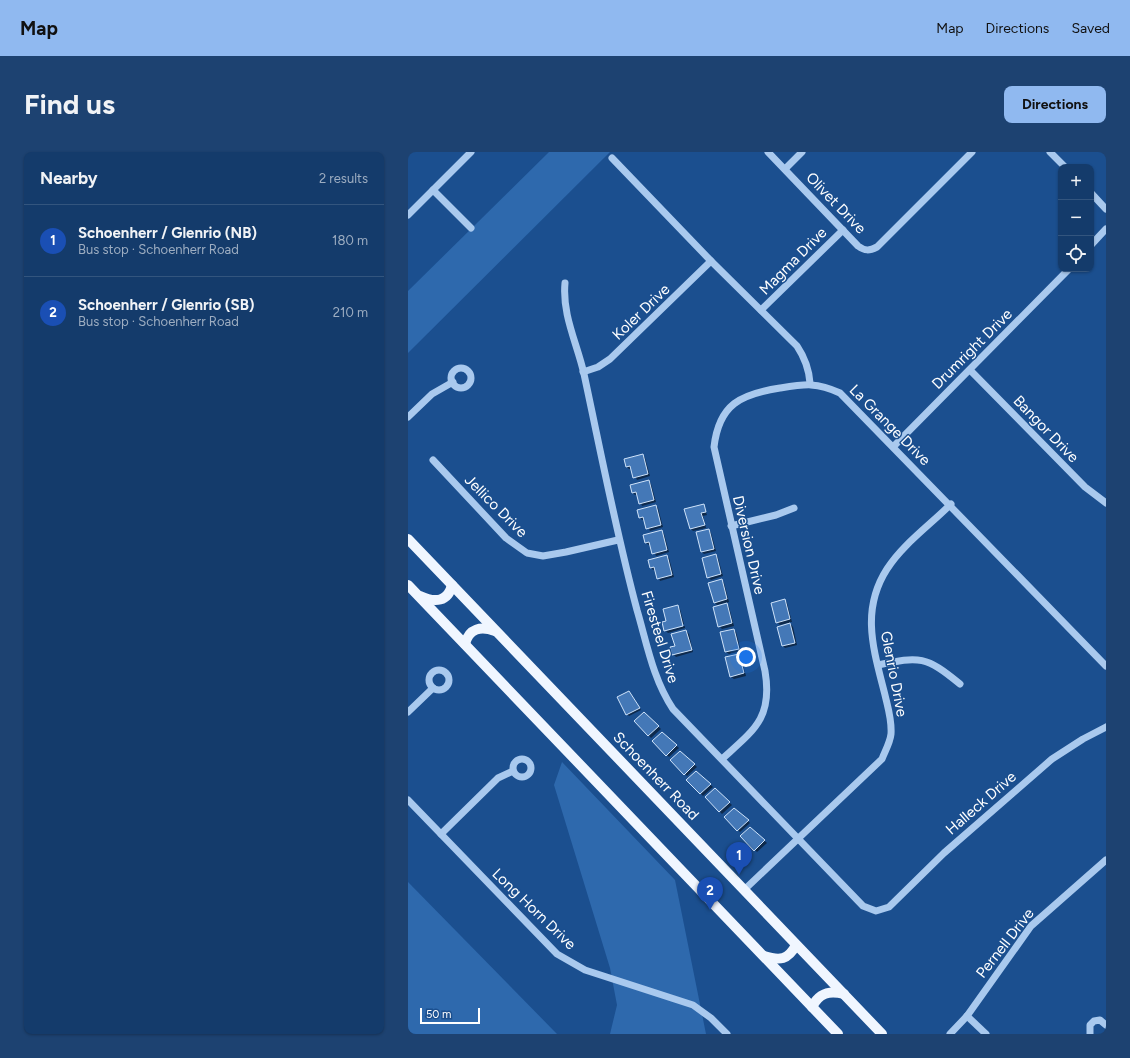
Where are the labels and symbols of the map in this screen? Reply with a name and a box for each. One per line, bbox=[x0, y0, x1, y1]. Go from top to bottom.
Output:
street label: Olivet Drive bbox=[802, 169, 870, 237]
street label: Magma Drive bbox=[756, 224, 830, 298]
street label: Koler Drive bbox=[609, 280, 673, 344]
street label: Drumright Drive bbox=[928, 305, 1016, 393]
street label: La Grange Drive bbox=[846, 381, 934, 469]
street label: Bangor Drive bbox=[1010, 392, 1082, 466]
street label: Jellico Drive bbox=[461, 471, 531, 541]
street label: Diversion Drive bbox=[729, 494, 769, 596]
street label: Firesteel Drive bbox=[637, 589, 683, 685]
street label: Glenrio Drive bbox=[877, 630, 911, 718]
your location bbox=[736, 647, 756, 667]
street label: Schoenherr Road bbox=[609, 728, 703, 824]
street label: Halleck Drive bbox=[942, 768, 1020, 838]
pin: 1 bbox=[726, 842, 752, 875]
street label: Long Horn Drive bbox=[488, 865, 580, 953]
pin: 2 bbox=[697, 877, 723, 910]
street label: Pernell Drive bbox=[972, 905, 1038, 981]
scale bar bbox=[420, 1006, 480, 1025]

